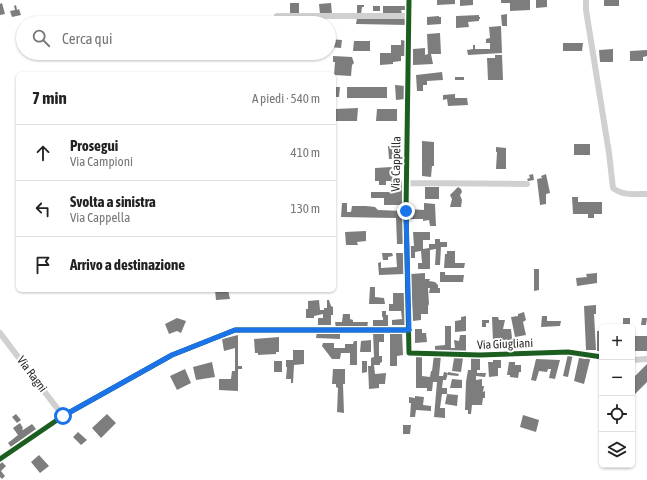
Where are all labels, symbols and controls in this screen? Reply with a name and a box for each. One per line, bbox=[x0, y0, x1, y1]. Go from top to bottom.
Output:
search box bbox=[16, 16, 336, 60]
icon: search bbox=[30, 27, 52, 49]
text: Cerca qui bbox=[62, 30, 112, 47]
text: 7 min bbox=[32, 88, 67, 108]
text: A piedi · 540 m bbox=[252, 91, 320, 106]
street label: Via Cappella bbox=[389, 136, 403, 192]
text: Prosegui bbox=[70, 137, 118, 154]
icon: ahead bbox=[32, 142, 54, 164]
text: 410 m bbox=[291, 145, 320, 160]
text: Via Campioni bbox=[70, 154, 133, 169]
text: Svolta a sinistra bbox=[70, 193, 156, 210]
icon: left bbox=[32, 198, 54, 220]
text: 130 m bbox=[291, 201, 320, 216]
route end bbox=[397, 202, 415, 220]
text: Via Cappella bbox=[70, 210, 130, 225]
icon: arrive bbox=[32, 254, 54, 276]
text: Arrivo a destinazione bbox=[70, 256, 185, 273]
map controls bbox=[599, 324, 635, 468]
button: + bbox=[599, 324, 635, 360]
street label: Via Giugliani bbox=[477, 336, 533, 352]
street label: Via Ragni bbox=[14, 353, 50, 395]
button: − bbox=[599, 360, 635, 396]
button: locate bbox=[599, 396, 635, 432]
route start bbox=[54, 407, 72, 425]
button: layers bbox=[599, 432, 635, 468]

